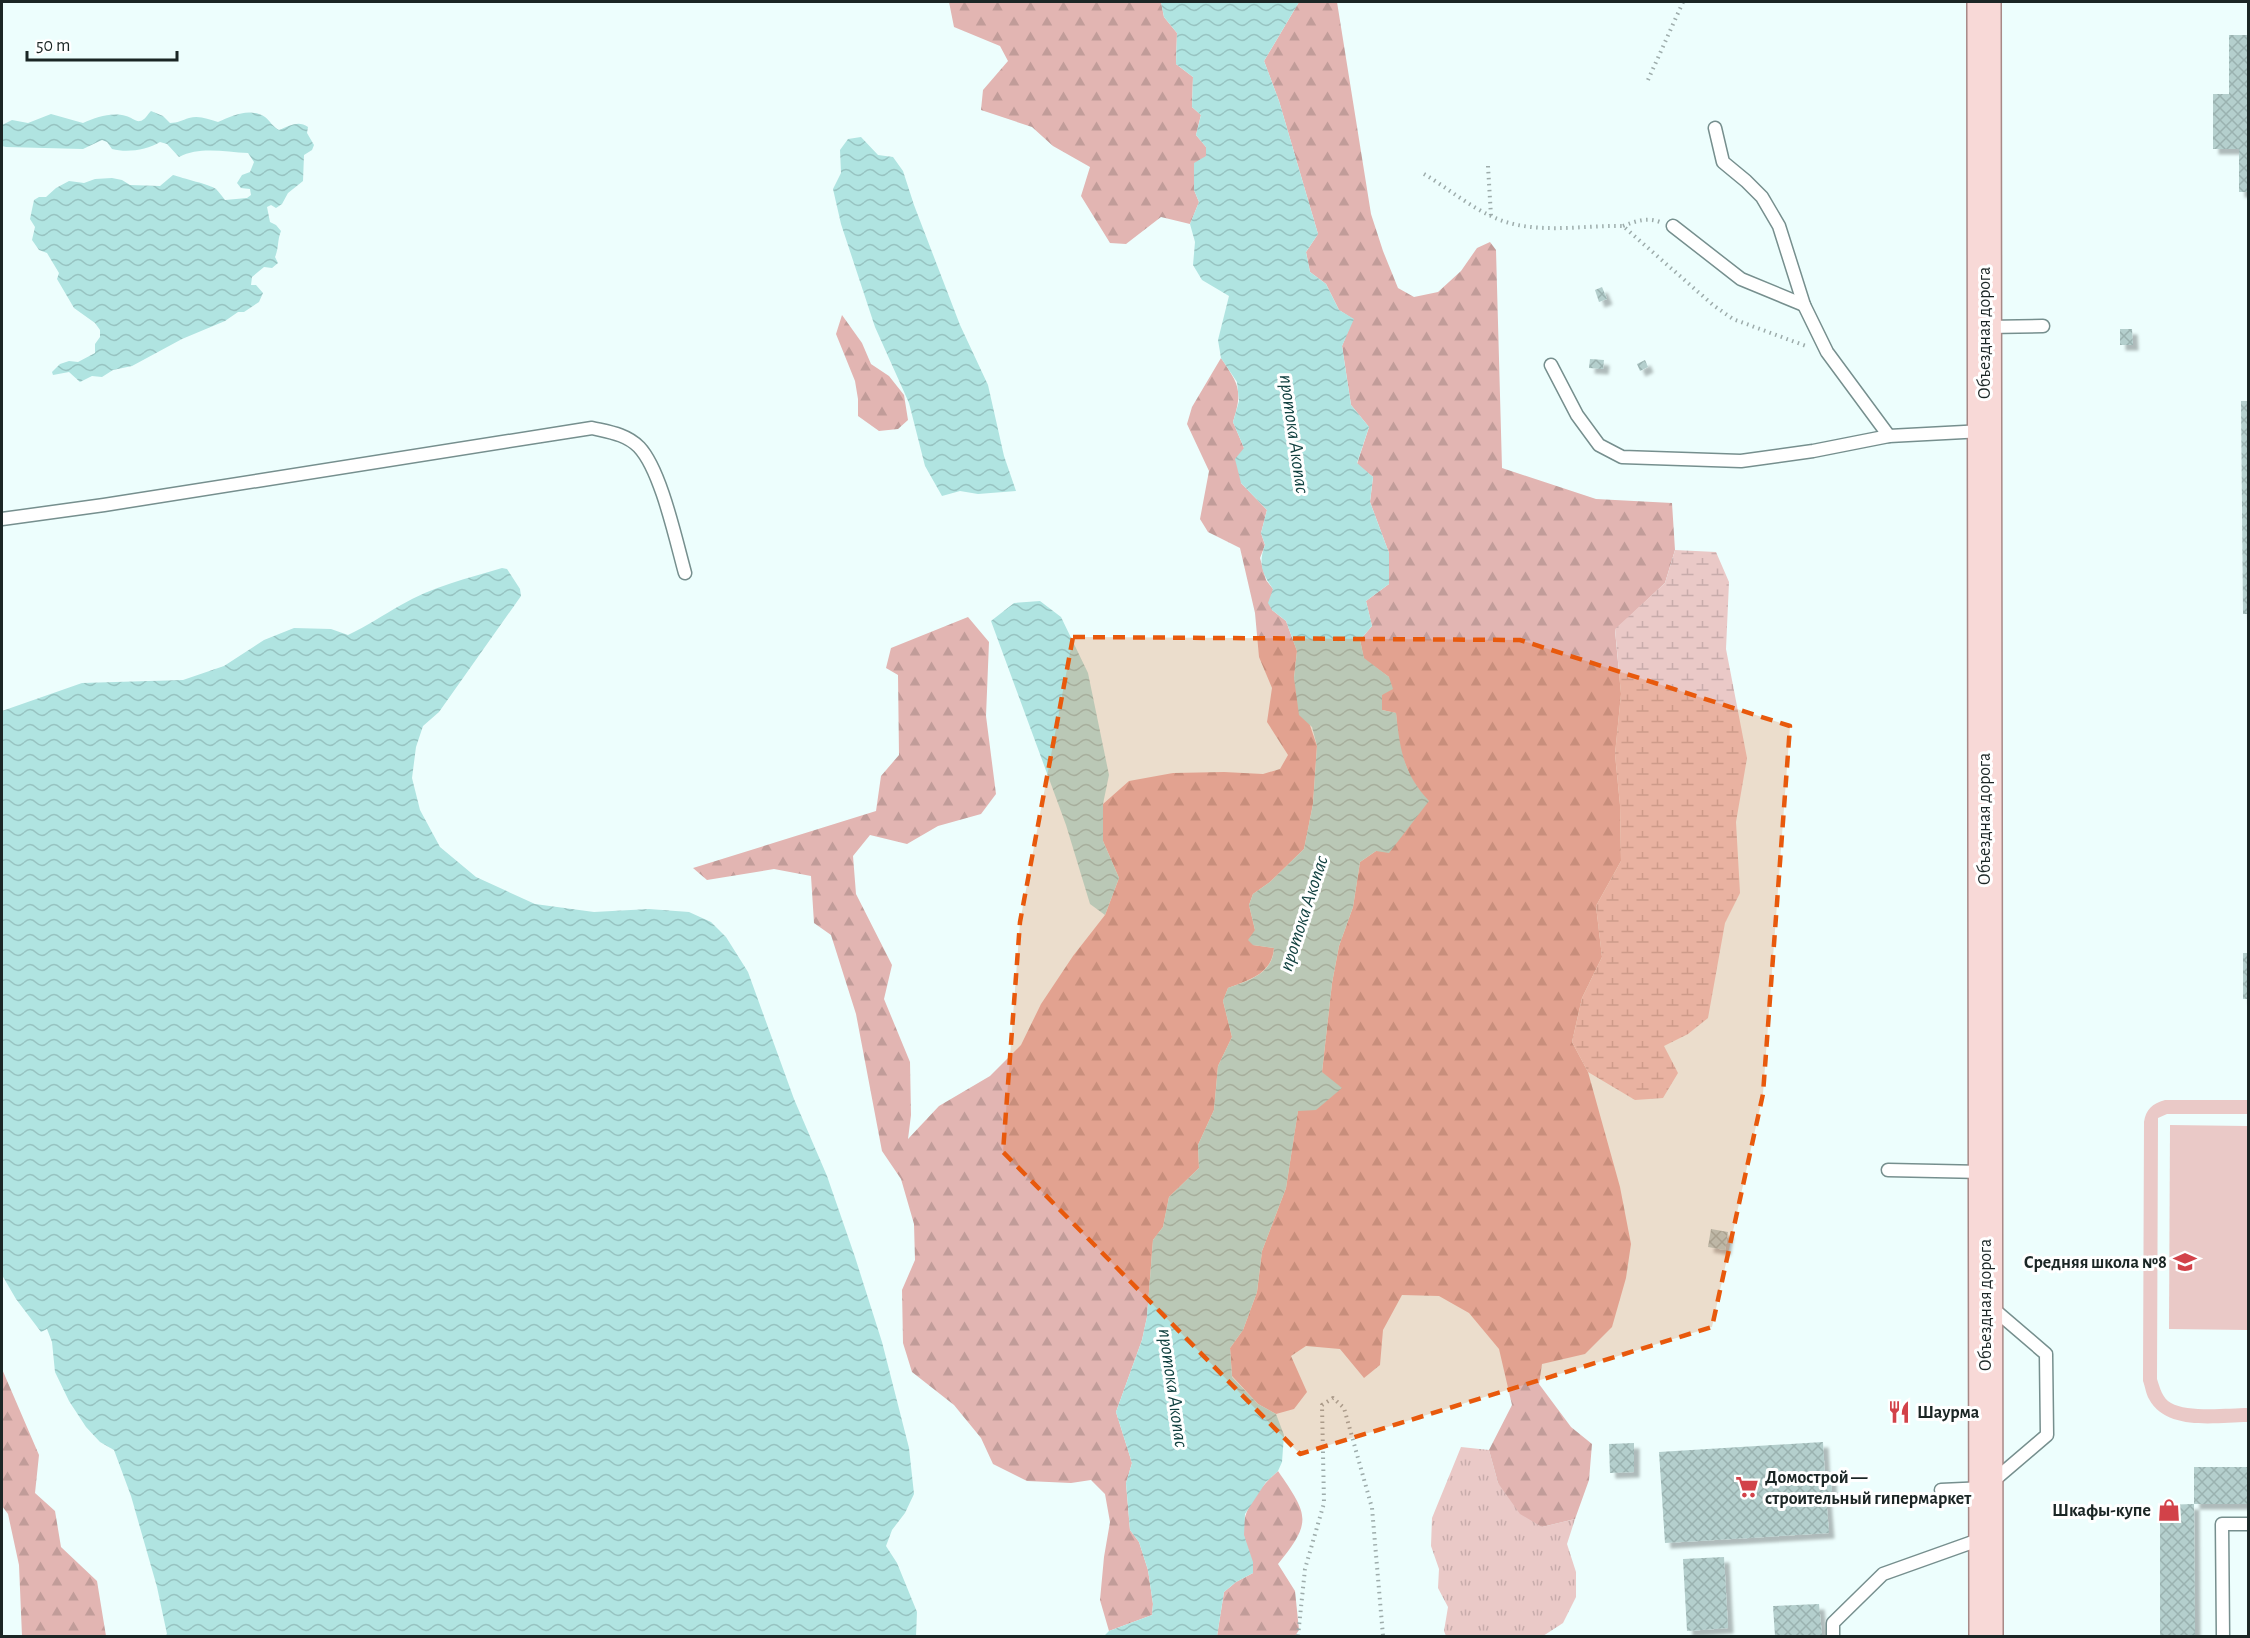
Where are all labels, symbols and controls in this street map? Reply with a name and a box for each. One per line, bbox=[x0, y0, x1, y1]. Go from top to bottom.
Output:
scale bar bbox=[27, 24, 177, 62]
text: 50 m bbox=[36, 37, 70, 55]
street label: Объездная дорога bbox=[1975, 267, 1994, 399]
water label: протока Акопас bbox=[1276, 373, 1312, 495]
street label: Объездная дорога bbox=[1975, 753, 1994, 885]
water label: протока Акопас bbox=[1276, 853, 1332, 973]
street label: Объездная дорога bbox=[1976, 1239, 1995, 1371]
school or university icon: Средняя школа №8 bbox=[2172, 1249, 2198, 1275]
place label: Средняя школа №8 bbox=[2024, 1254, 2167, 1272]
water label: протока Акопас bbox=[1155, 1327, 1191, 1449]
restaurant icon: Шаурма bbox=[1886, 1399, 1912, 1425]
place label: Шаурма bbox=[1917, 1404, 1980, 1422]
place label: Домострой — строительный гипермаркет bbox=[1765, 1469, 1972, 1508]
supermarket icon: Домострой — строительный гипермаркет bbox=[1734, 1474, 1760, 1500]
shop icon: Шкафы-купе bbox=[2156, 1497, 2182, 1523]
place label: Шкафы-купе bbox=[2052, 1502, 2151, 1520]

